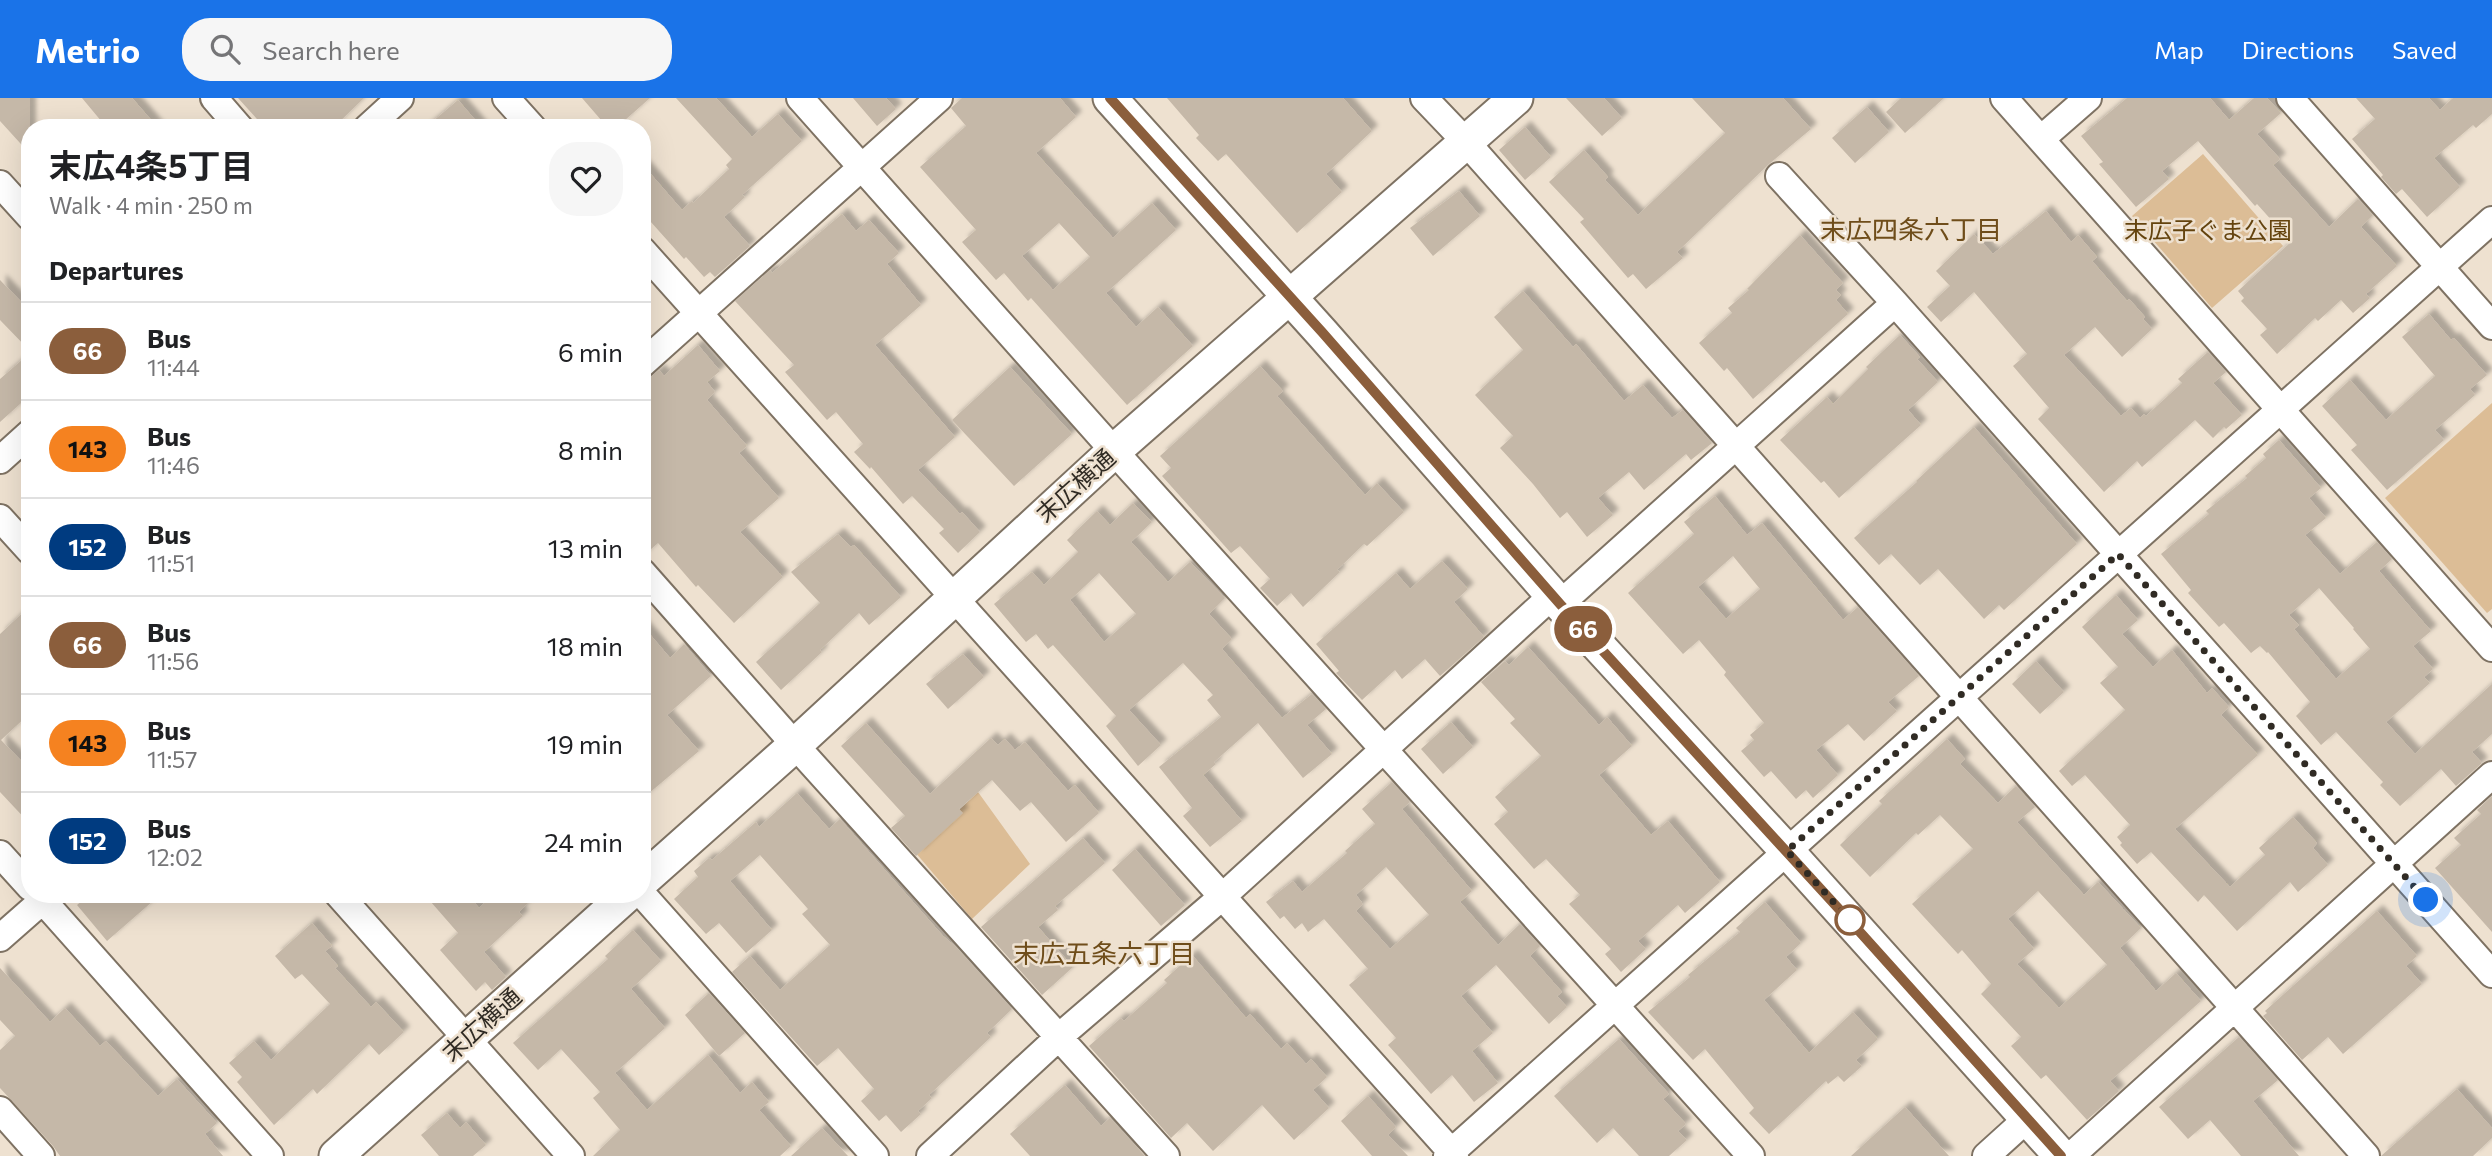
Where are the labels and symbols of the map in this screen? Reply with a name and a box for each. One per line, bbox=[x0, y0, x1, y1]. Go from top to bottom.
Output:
district label: 末広四条六丁目 bbox=[1820, 213, 2002, 244]
park label: 末広子ぐま公園 bbox=[2124, 215, 2292, 244]
street label: 末広横通 bbox=[1030, 442, 1120, 528]
line badge: 66 bbox=[1552, 606, 1614, 652]
your location bbox=[2408, 882, 2443, 917]
unlabelled marker bbox=[1835, 905, 1865, 935]
district label: 末広五条六丁目 bbox=[1013, 937, 1195, 968]
street label: 末広横通 bbox=[436, 981, 526, 1067]

